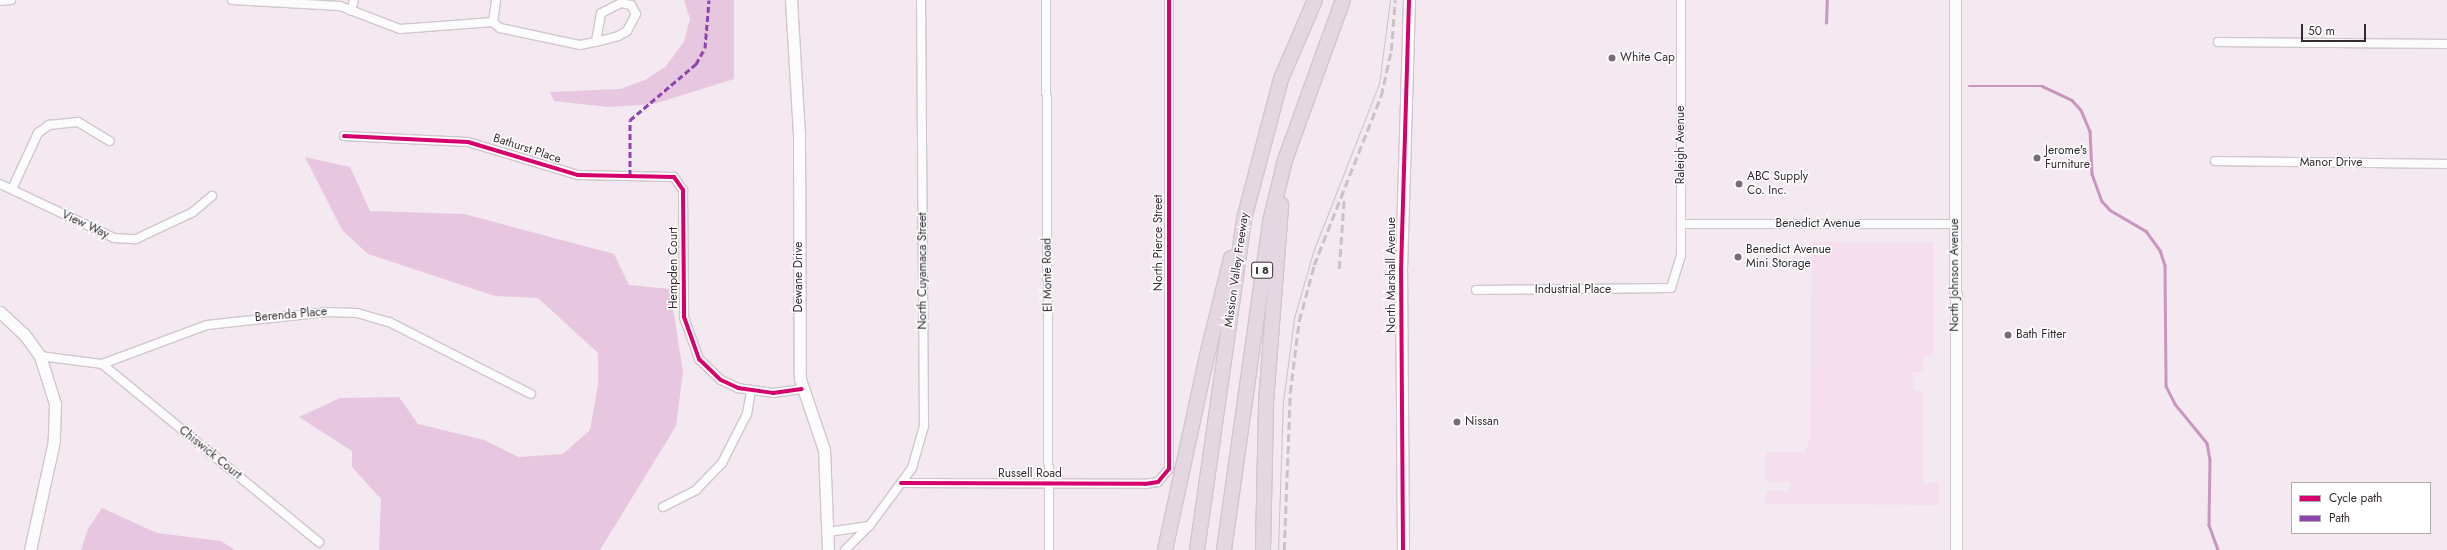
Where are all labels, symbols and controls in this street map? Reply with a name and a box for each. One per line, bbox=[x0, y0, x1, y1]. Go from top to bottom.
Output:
scale bar bbox=[2303, 16, 2368, 42]
text: 50 m bbox=[2308, 22, 2335, 40]
place label: White Cap bbox=[1620, 51, 1675, 65]
marker: White Cap bbox=[1607, 53, 1617, 63]
street label: Raleigh Avenue bbox=[1674, 106, 1688, 184]
street label: Bathurst Place bbox=[491, 131, 563, 167]
place label: Jerome's Furniture bbox=[2045, 144, 2090, 172]
marker: Jerome's Furniture bbox=[2032, 153, 2042, 163]
street label: Manor Drive bbox=[2300, 156, 2362, 170]
place label: ABC Supply Co. Inc. bbox=[1747, 170, 1808, 198]
marker: ABC Supply Co. Inc. bbox=[1734, 179, 1744, 189]
street label: North Pierce Street bbox=[1152, 195, 1166, 291]
street label: View Way bbox=[59, 208, 111, 242]
street label: North Cuyamaca Street bbox=[916, 212, 930, 330]
street label: Mission Valley Freeway bbox=[1222, 212, 1252, 328]
street label: North Marshall Avenue bbox=[1385, 217, 1399, 333]
street label: Benedict Avenue bbox=[1776, 217, 1860, 231]
street label: North Johnson Avenue bbox=[1948, 218, 1962, 332]
street label: Hempden Court bbox=[667, 227, 681, 309]
street label: El Monte Road bbox=[1040, 238, 1056, 312]
street label: Dewane Drive bbox=[792, 242, 806, 312]
place label: Benedict Avenue Mini Storage bbox=[1746, 243, 1831, 271]
marker: Benedict Avenue Mini Storage bbox=[1733, 252, 1743, 262]
road number: I 8 bbox=[1251, 261, 1273, 279]
street label: Industrial Place bbox=[1535, 283, 1611, 297]
street label: Berenda Place bbox=[254, 305, 328, 325]
place label: Bath Fitter bbox=[2016, 328, 2066, 342]
marker: Bath Fitter bbox=[2003, 330, 2013, 340]
place label: Nissan bbox=[1465, 415, 1499, 429]
marker: Nissan bbox=[1452, 417, 1462, 427]
street label: Chiswick Court bbox=[176, 423, 244, 483]
street label: Russell Road bbox=[998, 467, 1062, 481]
legend bbox=[2291, 482, 2431, 534]
text: Cycle path bbox=[2329, 489, 2382, 507]
text: Path bbox=[2329, 509, 2350, 527]

